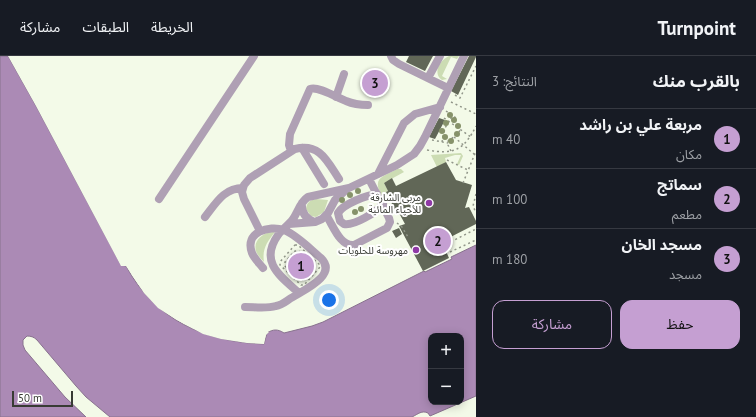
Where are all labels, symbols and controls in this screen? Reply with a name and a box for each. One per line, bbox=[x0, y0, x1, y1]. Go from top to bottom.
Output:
text: Turnpoint bbox=[657, 16, 736, 40]
text: مشاركة bbox=[20, 18, 60, 36]
text: الطبقات bbox=[82, 18, 129, 36]
text: الخريطة bbox=[151, 18, 193, 36]
pin: 3 bbox=[362, 68, 388, 98]
text: بالقرب منك bbox=[653, 70, 740, 92]
text: النتائج: 3 bbox=[492, 73, 537, 90]
text: مربعة علي بن راشد bbox=[579, 115, 702, 134]
text: 40 m bbox=[492, 131, 520, 148]
text: 1 bbox=[723, 131, 731, 148]
text: مكان bbox=[676, 146, 702, 163]
text: سماتج bbox=[657, 175, 702, 194]
place label: مربى الشارقة للأحياء المائية bbox=[368, 191, 421, 216]
text: 100 m bbox=[492, 191, 527, 208]
text: 2 bbox=[723, 191, 731, 208]
marker: مربى الشارقة للأحياء المائية bbox=[424, 198, 434, 208]
text: مطعم bbox=[672, 206, 702, 223]
pin: 2 bbox=[425, 226, 451, 256]
text: مسجد الخان bbox=[622, 235, 702, 254]
place label: مهروسة للحلويات bbox=[338, 244, 408, 257]
marker: مهروسة للحلويات bbox=[411, 245, 421, 255]
pin: 1 bbox=[288, 251, 314, 281]
text: 180 m bbox=[492, 251, 527, 268]
text: 3 bbox=[723, 251, 731, 268]
text: مسجد bbox=[669, 266, 702, 283]
your location bbox=[319, 290, 339, 310]
button: مشاركة bbox=[492, 300, 612, 349]
button: حفظ bbox=[620, 300, 740, 349]
map controls bbox=[428, 333, 464, 405]
button: + bbox=[428, 333, 464, 369]
button: − bbox=[428, 369, 464, 405]
scale bar bbox=[12, 389, 73, 408]
text: 50 m bbox=[18, 391, 42, 405]

